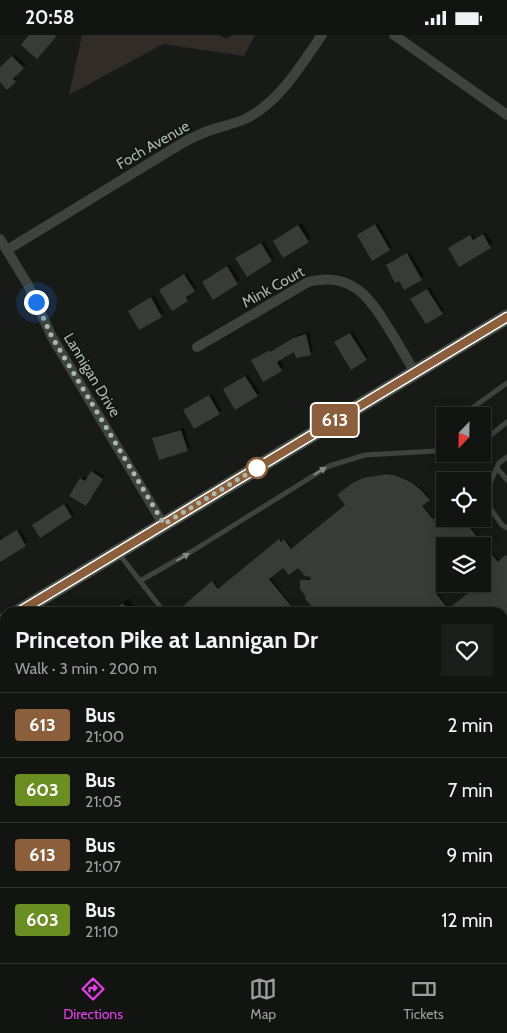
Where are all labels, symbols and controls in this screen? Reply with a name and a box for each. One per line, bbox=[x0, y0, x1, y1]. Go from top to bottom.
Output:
text: 20:58 bbox=[25, 6, 74, 29]
street label: Foch Avenue bbox=[113, 117, 193, 173]
street label: Mink Court bbox=[239, 262, 307, 312]
your location bbox=[24, 290, 49, 315]
street label: Lannigan Drive bbox=[60, 330, 124, 421]
line badge: 613 bbox=[306, 404, 364, 436]
north arrow bbox=[436, 407, 491, 463]
map controls bbox=[436, 407, 491, 592]
text: 613 bbox=[322, 409, 348, 431]
unlabelled marker bbox=[246, 457, 268, 479]
one-way arrow bbox=[314, 466, 327, 475]
button: locate bbox=[436, 472, 491, 527]
button: layers bbox=[436, 537, 491, 592]
one-way arrow bbox=[176, 552, 189, 561]
button: heart bbox=[441, 624, 493, 676]
text: Princeton Pike at Lannigan Dr bbox=[15, 625, 318, 654]
text: Walk · 3 min · 200 m bbox=[15, 659, 157, 678]
text: Bus bbox=[85, 704, 115, 727]
text: 613 bbox=[29, 714, 56, 736]
text: 2 min bbox=[447, 714, 493, 737]
text: 21:00 bbox=[85, 727, 124, 746]
text: Bus bbox=[85, 769, 115, 792]
text: 603 bbox=[26, 779, 59, 801]
text: 7 min bbox=[448, 779, 493, 802]
text: 21:05 bbox=[85, 792, 122, 811]
text: Bus bbox=[85, 834, 115, 857]
text: 613 bbox=[29, 844, 56, 866]
text: 9 min bbox=[447, 844, 493, 867]
text: 21:07 bbox=[85, 857, 121, 876]
text: Bus bbox=[85, 899, 115, 922]
text: 603 bbox=[26, 909, 59, 931]
text: 12 min bbox=[441, 909, 493, 932]
text: 21:10 bbox=[85, 922, 118, 941]
tab: Directions bbox=[63, 975, 123, 1023]
tab: Map bbox=[249, 975, 277, 1023]
tab: Tickets bbox=[404, 975, 444, 1023]

